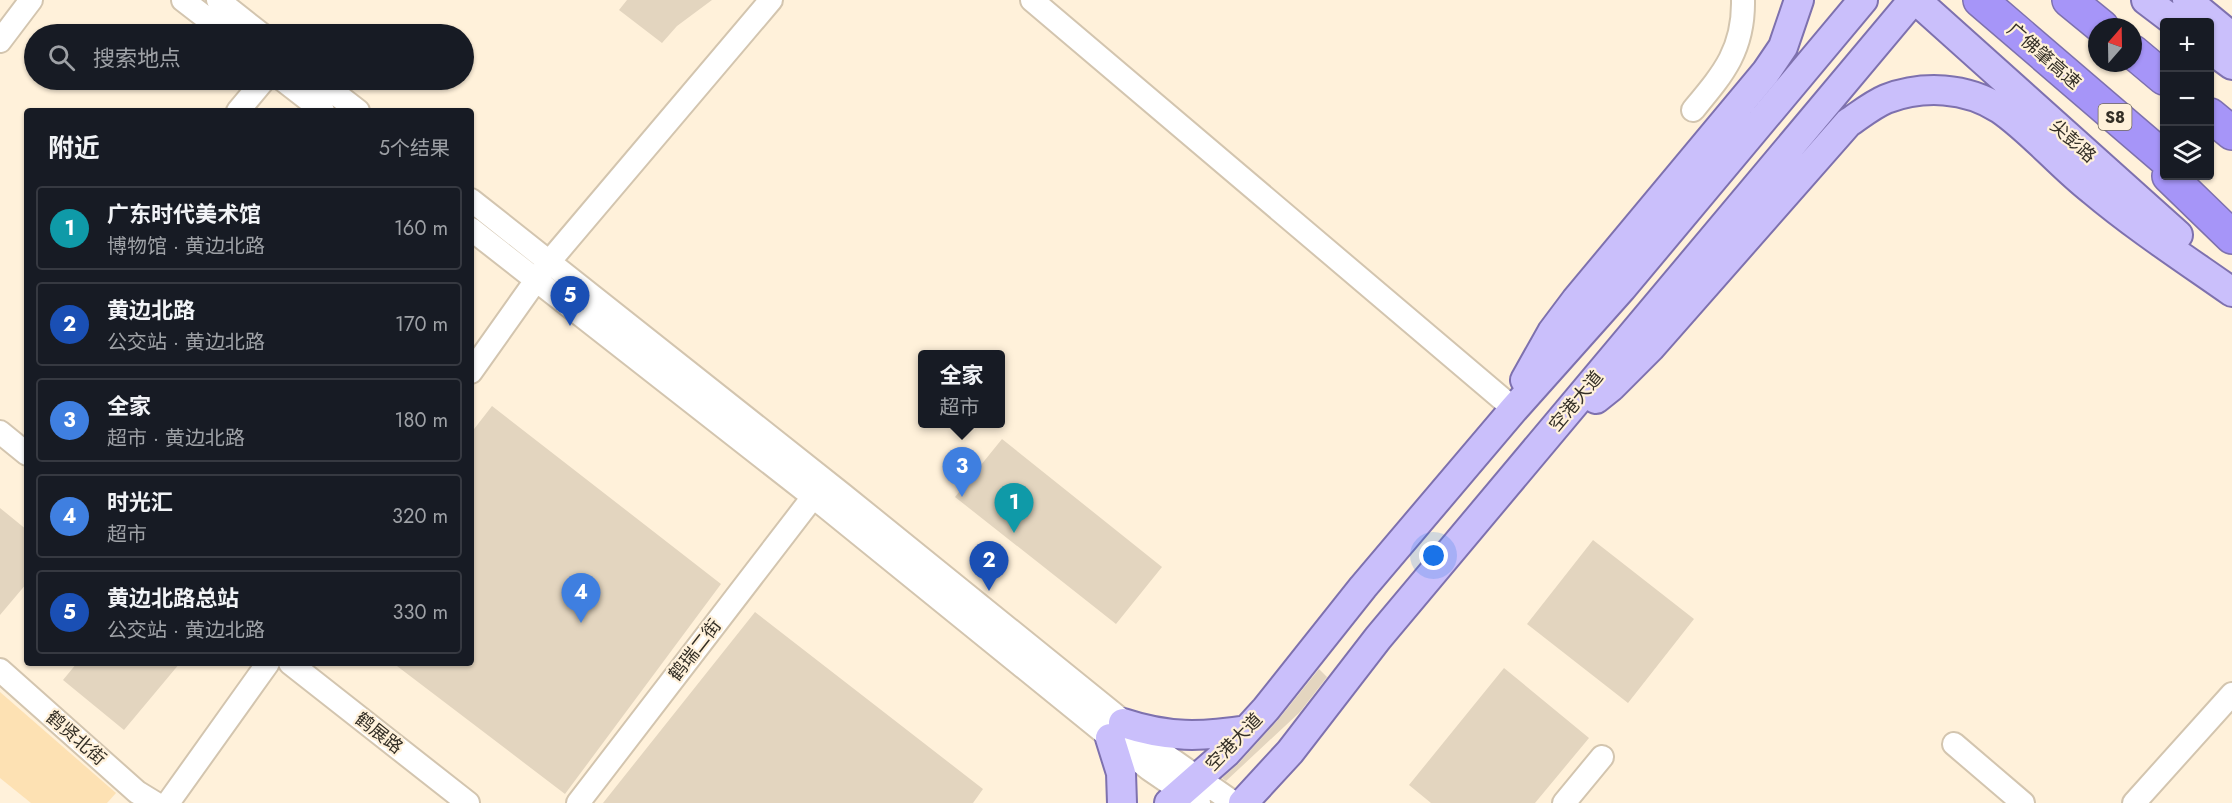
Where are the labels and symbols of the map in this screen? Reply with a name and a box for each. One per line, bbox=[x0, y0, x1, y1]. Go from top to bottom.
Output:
street label: 广佛肇高速 bbox=[2002, 17, 2086, 95]
north arrow bbox=[2088, 18, 2142, 72]
road number: S8 bbox=[2098, 104, 2132, 130]
street label: 尖彭路 bbox=[2044, 113, 2102, 169]
pin: 5 bbox=[550, 276, 590, 326]
street label: 空港大道 bbox=[1543, 365, 1609, 437]
pin: 3 bbox=[942, 448, 982, 497]
pin: 1 bbox=[994, 484, 1034, 533]
your location bbox=[1419, 541, 1448, 570]
pin: 2 bbox=[970, 542, 1008, 591]
pin: 4 bbox=[562, 574, 600, 623]
street label: 鹤瑞二街 bbox=[663, 614, 727, 686]
street label: 鹤贤北街 bbox=[40, 705, 112, 771]
street label: 鹤展路 bbox=[350, 706, 408, 760]
street label: 空港大道 bbox=[1200, 707, 1268, 777]

